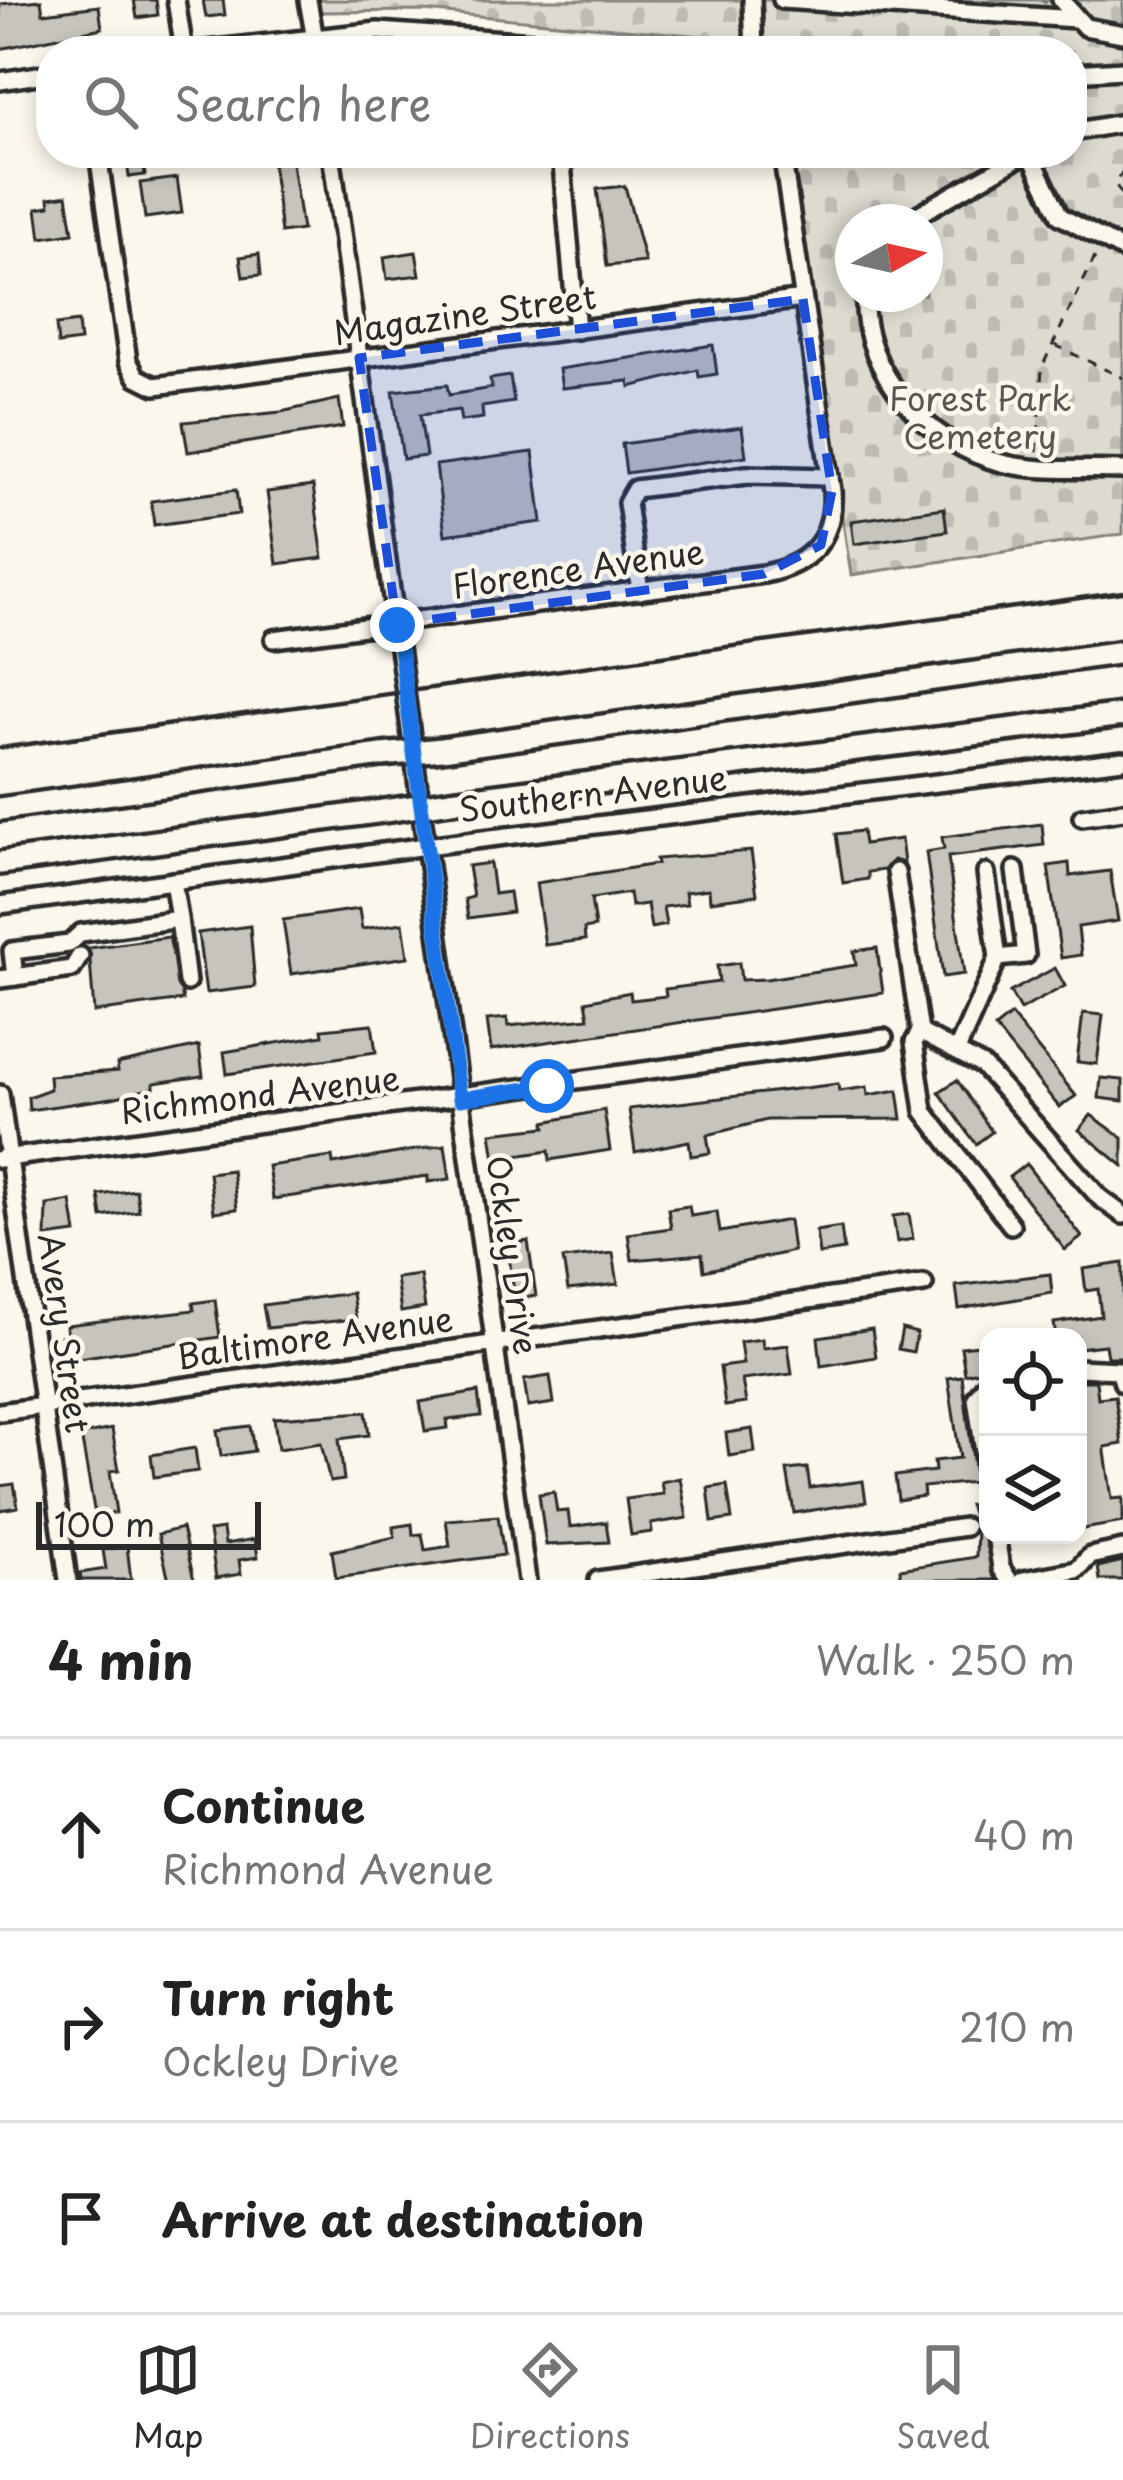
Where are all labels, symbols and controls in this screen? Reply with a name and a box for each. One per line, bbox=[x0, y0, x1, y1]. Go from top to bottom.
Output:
search box bbox=[36, 36, 1087, 168]
text: Search here bbox=[174, 68, 431, 136]
icon: search bbox=[78, 69, 144, 135]
north arrow bbox=[835, 204, 943, 312]
street label: Magazine Street bbox=[330, 270, 599, 356]
park label: Forest Park Cemetery bbox=[889, 372, 1071, 460]
street label: Florence Avenue bbox=[449, 525, 707, 609]
route end bbox=[370, 598, 424, 652]
street label: Southern Avenue bbox=[456, 751, 729, 833]
street label: Richmond Avenue bbox=[117, 1051, 402, 1135]
route start bbox=[520, 1059, 574, 1113]
street label: Ockley Drive bbox=[475, 1152, 553, 1358]
street label: Avery Street bbox=[27, 1230, 105, 1436]
street label: Baltimore Avenue bbox=[173, 1292, 456, 1380]
map controls bbox=[979, 1328, 1087, 1544]
button: locate bbox=[979, 1328, 1087, 1436]
button: layers bbox=[979, 1436, 1087, 1544]
scale bar bbox=[36, 1496, 261, 1549]
text: 100 m bbox=[54, 1498, 155, 1548]
text: 4 min bbox=[48, 1620, 193, 1697]
text: Walk · 250 m bbox=[816, 1629, 1075, 1688]
text: Continue bbox=[162, 1770, 365, 1838]
icon: ahead bbox=[48, 1801, 114, 1867]
text: 40 m bbox=[973, 1804, 1075, 1863]
text: Richmond Avenue bbox=[162, 1838, 494, 1897]
text: Turn right bbox=[162, 1962, 394, 2030]
icon: right bbox=[48, 1993, 114, 2059]
text: 210 m bbox=[959, 1996, 1075, 2055]
text: Ockley Drive bbox=[162, 2030, 399, 2089]
text: Arrive at destination bbox=[162, 2184, 645, 2252]
icon: arrive bbox=[48, 2185, 114, 2251]
tab: Map bbox=[133, 2337, 204, 2459]
tab: Directions bbox=[470, 2337, 630, 2459]
tab: Saved bbox=[896, 2337, 990, 2459]

